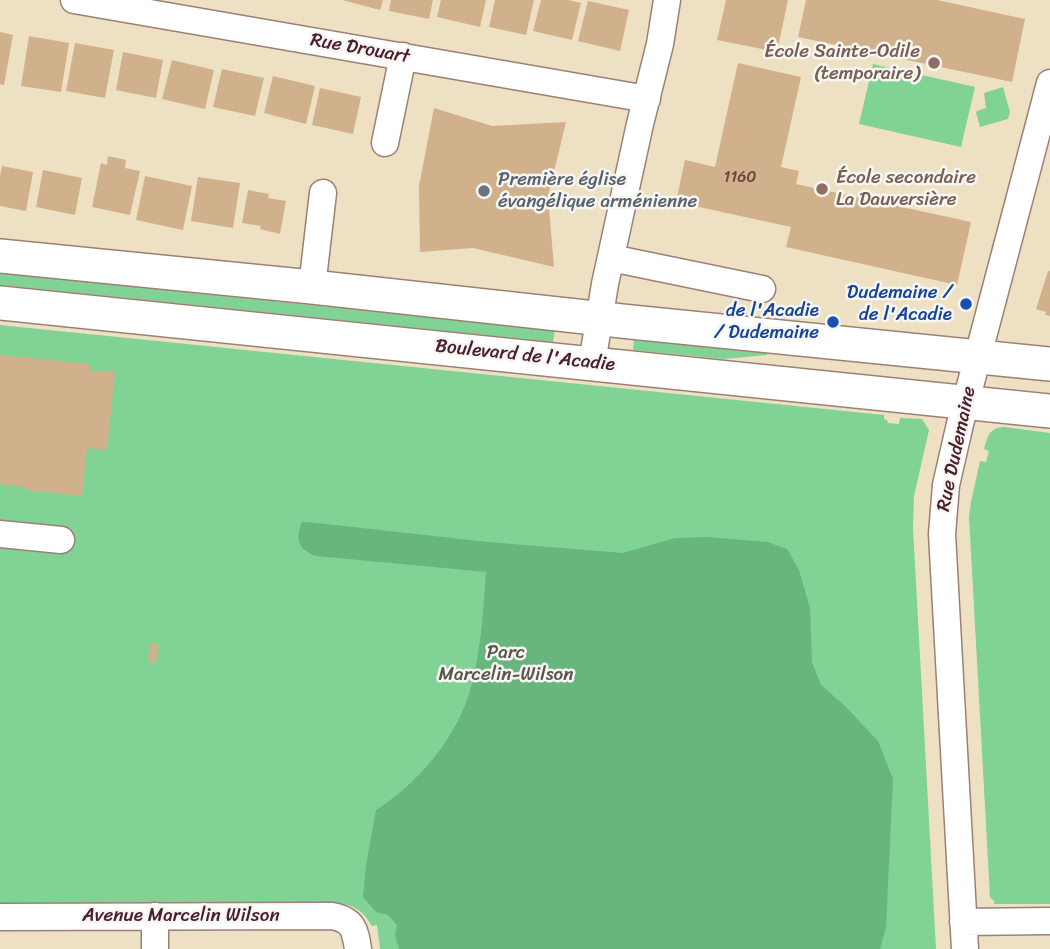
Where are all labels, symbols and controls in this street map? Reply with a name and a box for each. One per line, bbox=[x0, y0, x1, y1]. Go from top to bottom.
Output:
street label: Rue Drouart bbox=[309, 29, 411, 69]
place label: École Sainte-Odile (temporaire) bbox=[764, 41, 920, 85]
marker: École Sainte-Odile (temporaire) bbox=[926, 55, 942, 71]
place label: École secondaire La Dauversière bbox=[836, 167, 976, 211]
house number: 1160 bbox=[724, 168, 756, 188]
place label: Première église évangélique arménienne bbox=[498, 169, 697, 213]
marker: École secondaire La Dauversière bbox=[814, 181, 830, 197]
marker: Première église évangélique arménienne bbox=[476, 183, 492, 199]
place label: Dudemaine / de l'Acadie bbox=[847, 282, 952, 326]
marker: Dudemaine / de l'Acadie bbox=[958, 296, 974, 312]
place label: de l'Acadie / Dudemaine bbox=[714, 300, 819, 344]
marker: de l'Acadie / Dudemaine bbox=[825, 314, 841, 330]
street label: Boulevard de l'Acadie bbox=[434, 335, 616, 377]
street label: Rue Dudemaine bbox=[933, 384, 981, 514]
park label: Parc Marcelin-Wilson bbox=[439, 642, 573, 686]
street label: Avenue Marcelin Wilson bbox=[82, 905, 280, 927]

